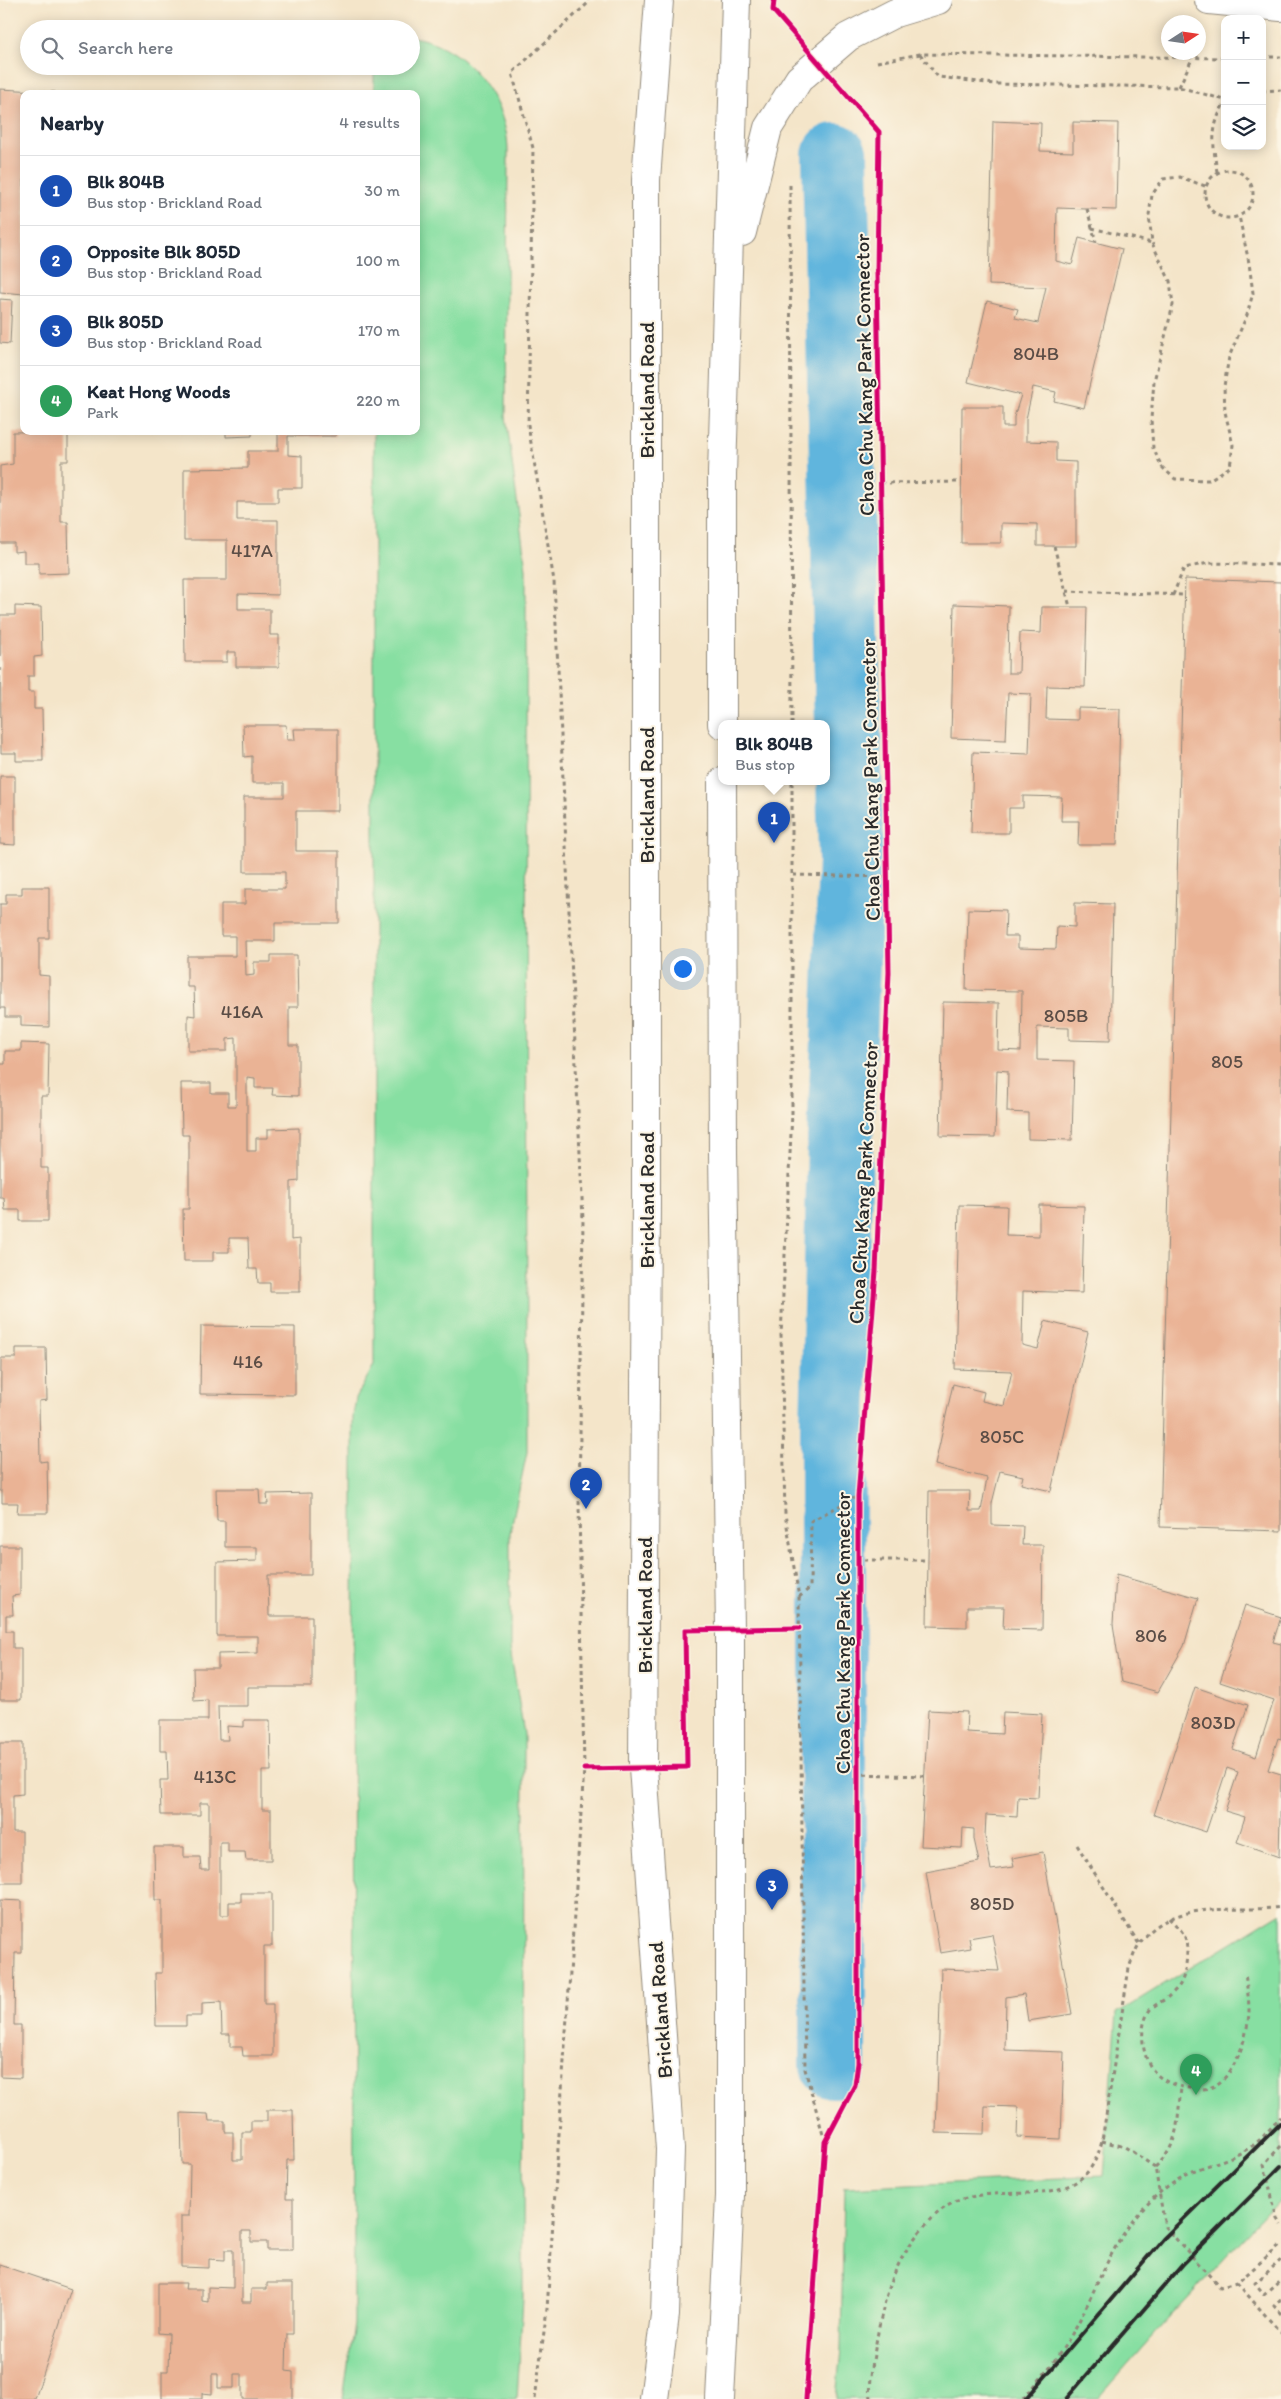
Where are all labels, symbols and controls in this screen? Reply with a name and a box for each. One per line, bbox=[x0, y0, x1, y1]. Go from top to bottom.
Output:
north arrow bbox=[1161, 15, 1206, 60]
map controls bbox=[1221, 15, 1266, 150]
button: + bbox=[1221, 15, 1266, 60]
search box bbox=[20, 20, 420, 75]
icon: search bbox=[38, 34, 66, 62]
text: Search here bbox=[78, 36, 173, 59]
button: − bbox=[1221, 60, 1266, 105]
button: layers bbox=[1221, 105, 1266, 150]
text: Nearby bbox=[40, 110, 104, 135]
text: 4 results bbox=[339, 113, 400, 132]
text: Blk 804B bbox=[87, 170, 164, 193]
text: 1 bbox=[52, 181, 60, 200]
text: 30 m bbox=[364, 181, 400, 200]
text: Bus stop · Brickland Road bbox=[87, 193, 262, 212]
street label: Choa Chu Kang Park Connector bbox=[849, 234, 879, 516]
text: Opposite Blk 805D bbox=[87, 240, 240, 263]
text: 2 bbox=[52, 251, 60, 270]
text: 100 m bbox=[356, 251, 400, 270]
text: Bus stop · Brickland Road bbox=[87, 263, 262, 282]
text: Blk 805D bbox=[87, 310, 163, 333]
text: 3 bbox=[52, 321, 60, 340]
text: 170 m bbox=[358, 321, 400, 340]
street label: Brickland Road bbox=[634, 321, 659, 459]
text: Bus stop · Brickland Road bbox=[87, 333, 262, 352]
house number: 804B bbox=[1013, 342, 1059, 365]
text: Keat Hong Woods bbox=[87, 380, 230, 403]
text: 4 bbox=[51, 391, 61, 410]
text: 220 m bbox=[356, 391, 400, 410]
text: Park bbox=[87, 403, 118, 422]
house number: 417A bbox=[231, 539, 273, 562]
street label: Choa Chu Kang Park Connector bbox=[855, 639, 885, 921]
popup bbox=[718, 720, 830, 785]
street label: Brickland Road bbox=[634, 726, 659, 864]
text: Blk 804B bbox=[735, 732, 813, 755]
text: Bus stop bbox=[735, 755, 795, 774]
pin: 1 bbox=[758, 802, 790, 843]
your location bbox=[670, 956, 696, 982]
house number: 416A bbox=[221, 1000, 263, 1023]
house number: 805B bbox=[1044, 1004, 1088, 1027]
street label: Choa Chu Kang Park Connector bbox=[843, 1041, 883, 1325]
house number: 805 bbox=[1211, 1050, 1243, 1073]
street label: Brickland Road bbox=[634, 1131, 659, 1269]
house number: 416 bbox=[233, 1350, 263, 1373]
house number: 805C bbox=[980, 1425, 1024, 1448]
pin: 2 bbox=[570, 1468, 602, 1509]
street label: Choa Chu Kang Park Connector bbox=[830, 1492, 855, 1774]
street label: Brickland Road bbox=[632, 1536, 657, 1674]
house number: 806 bbox=[1135, 1624, 1167, 1647]
house number: 803D bbox=[1190, 1711, 1236, 1734]
house number: 413C bbox=[194, 1765, 236, 1788]
pin: 3 bbox=[756, 1869, 788, 1910]
house number: 805D bbox=[970, 1892, 1014, 1915]
street label: Brickland Road bbox=[643, 1940, 677, 2079]
pin: 4 bbox=[1180, 2054, 1212, 2095]

